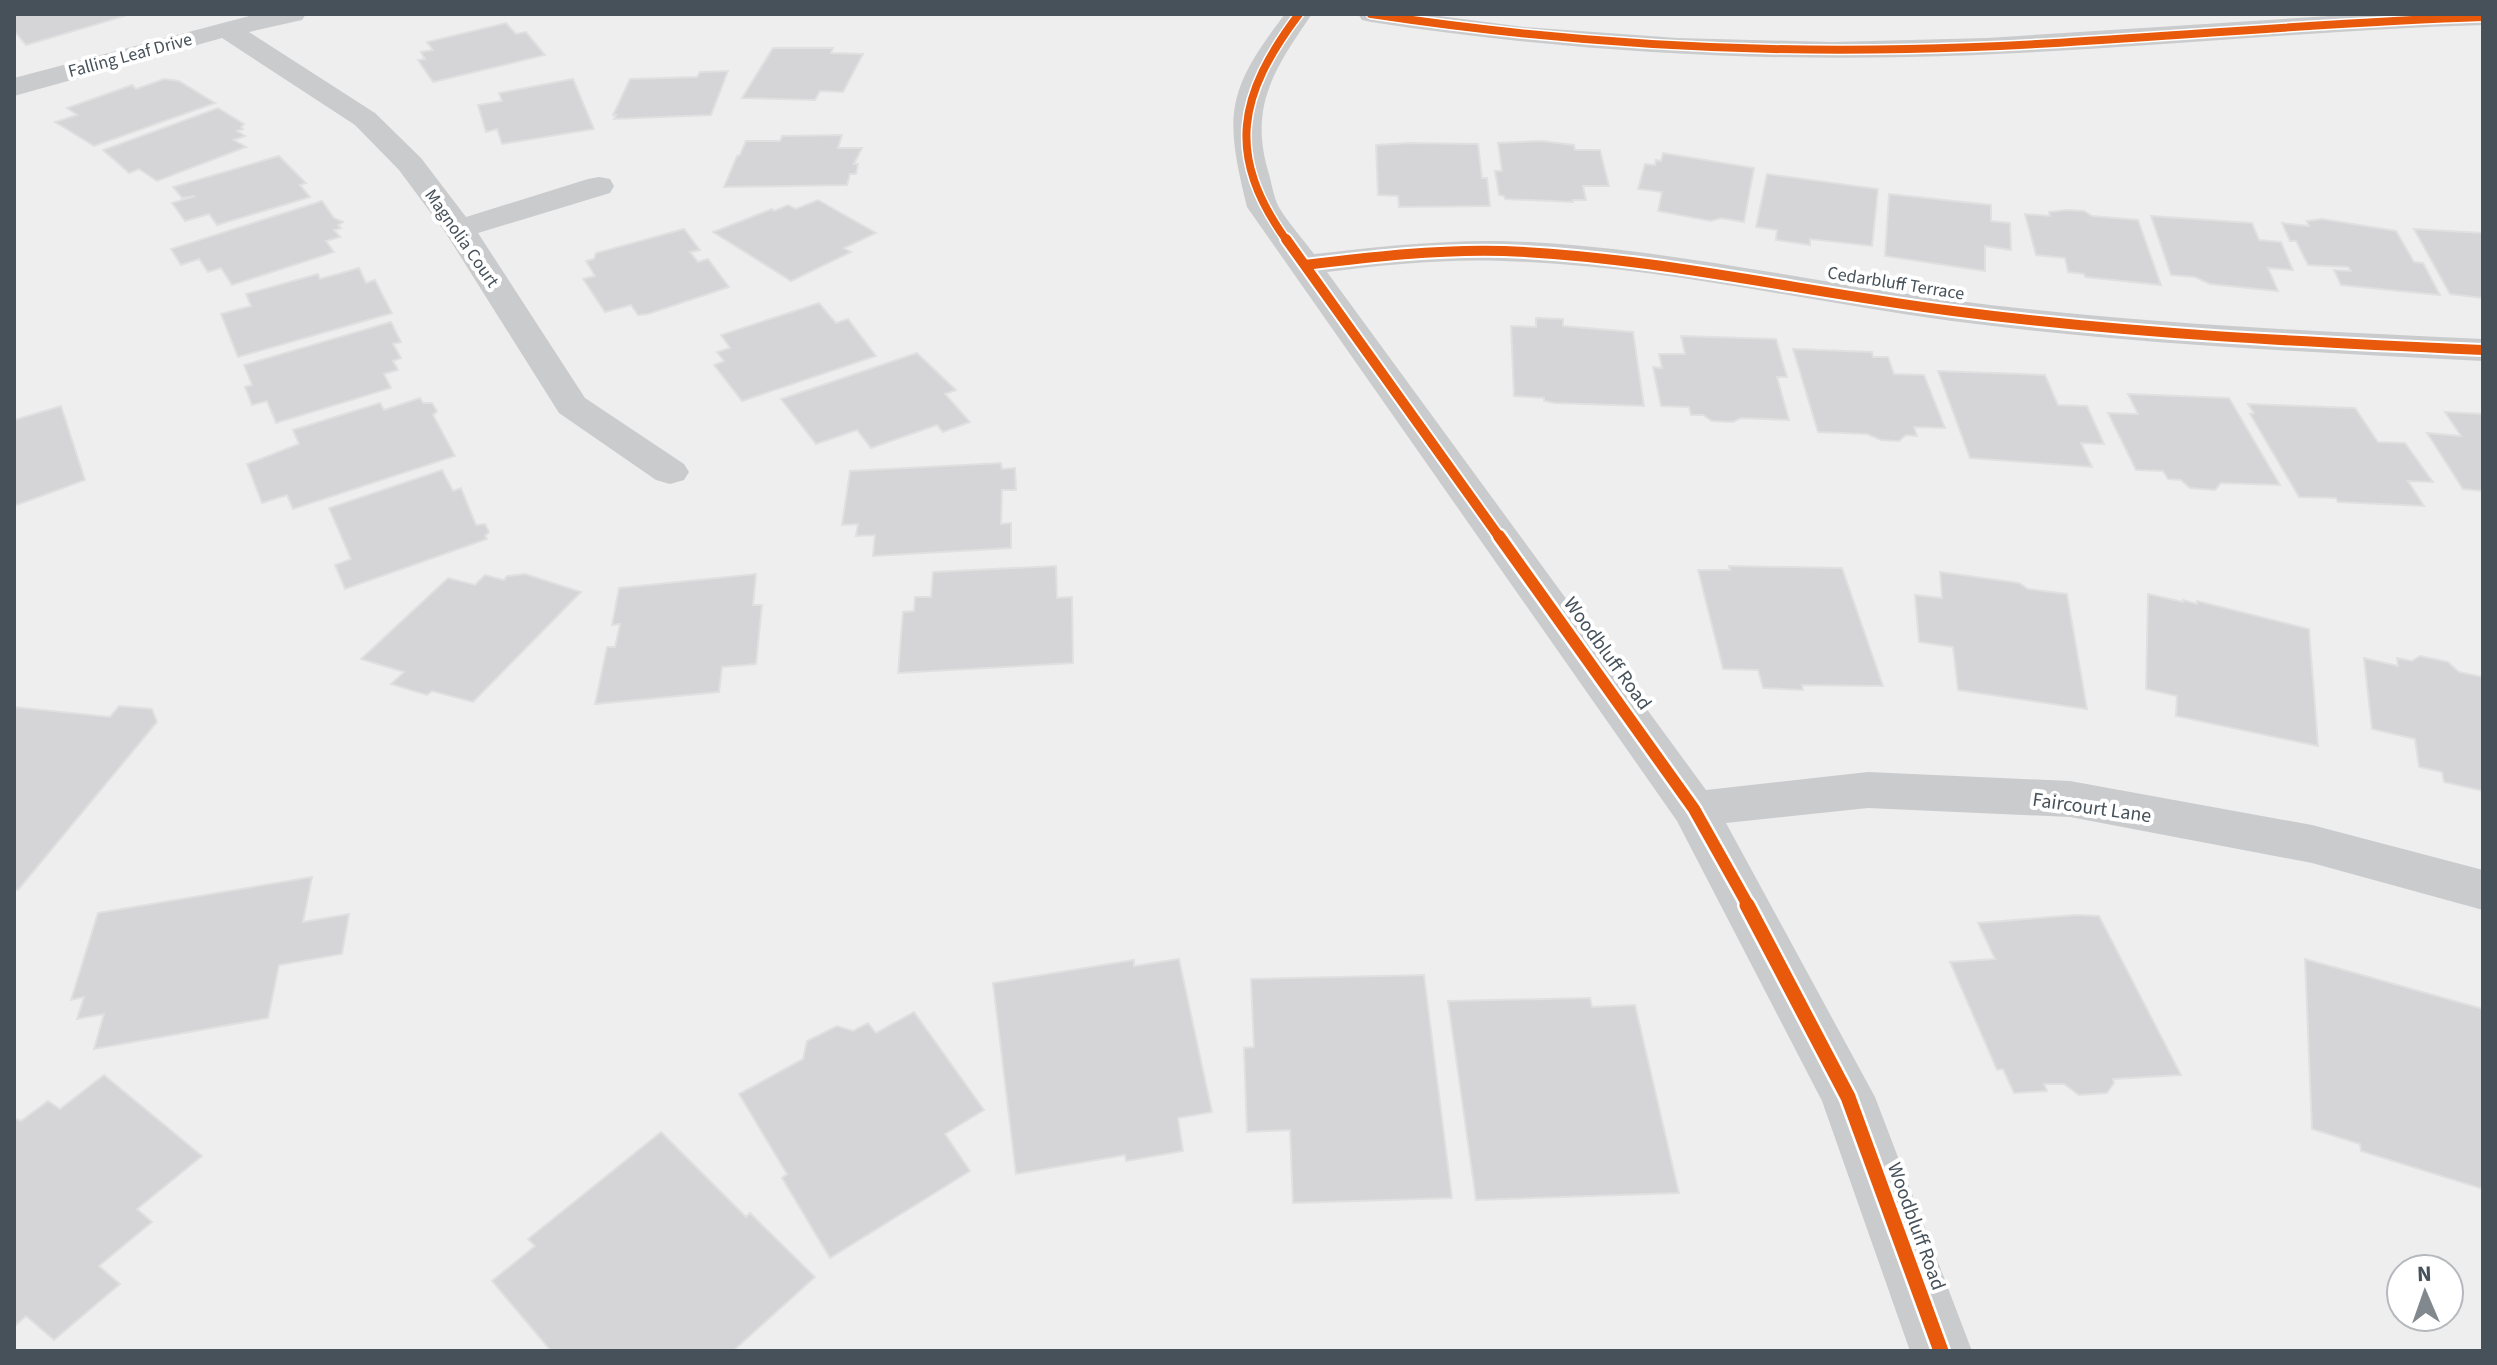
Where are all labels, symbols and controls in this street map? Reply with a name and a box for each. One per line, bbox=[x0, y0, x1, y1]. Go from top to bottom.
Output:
street label: Falling Leaf Drive bbox=[65, 27, 195, 84]
street label: Magnolia Court bbox=[418, 184, 505, 292]
street label: Cedarbluff Terrace bbox=[1826, 260, 1966, 307]
street label: Woodbluff Road bbox=[1556, 591, 1658, 716]
street label: Faircourt Lane bbox=[2031, 786, 2153, 830]
street label: Woodbluff Road bbox=[1880, 1159, 1952, 1294]
north arrow bbox=[2385, 1253, 2465, 1333]
text: N bbox=[2416, 1258, 2432, 1290]

